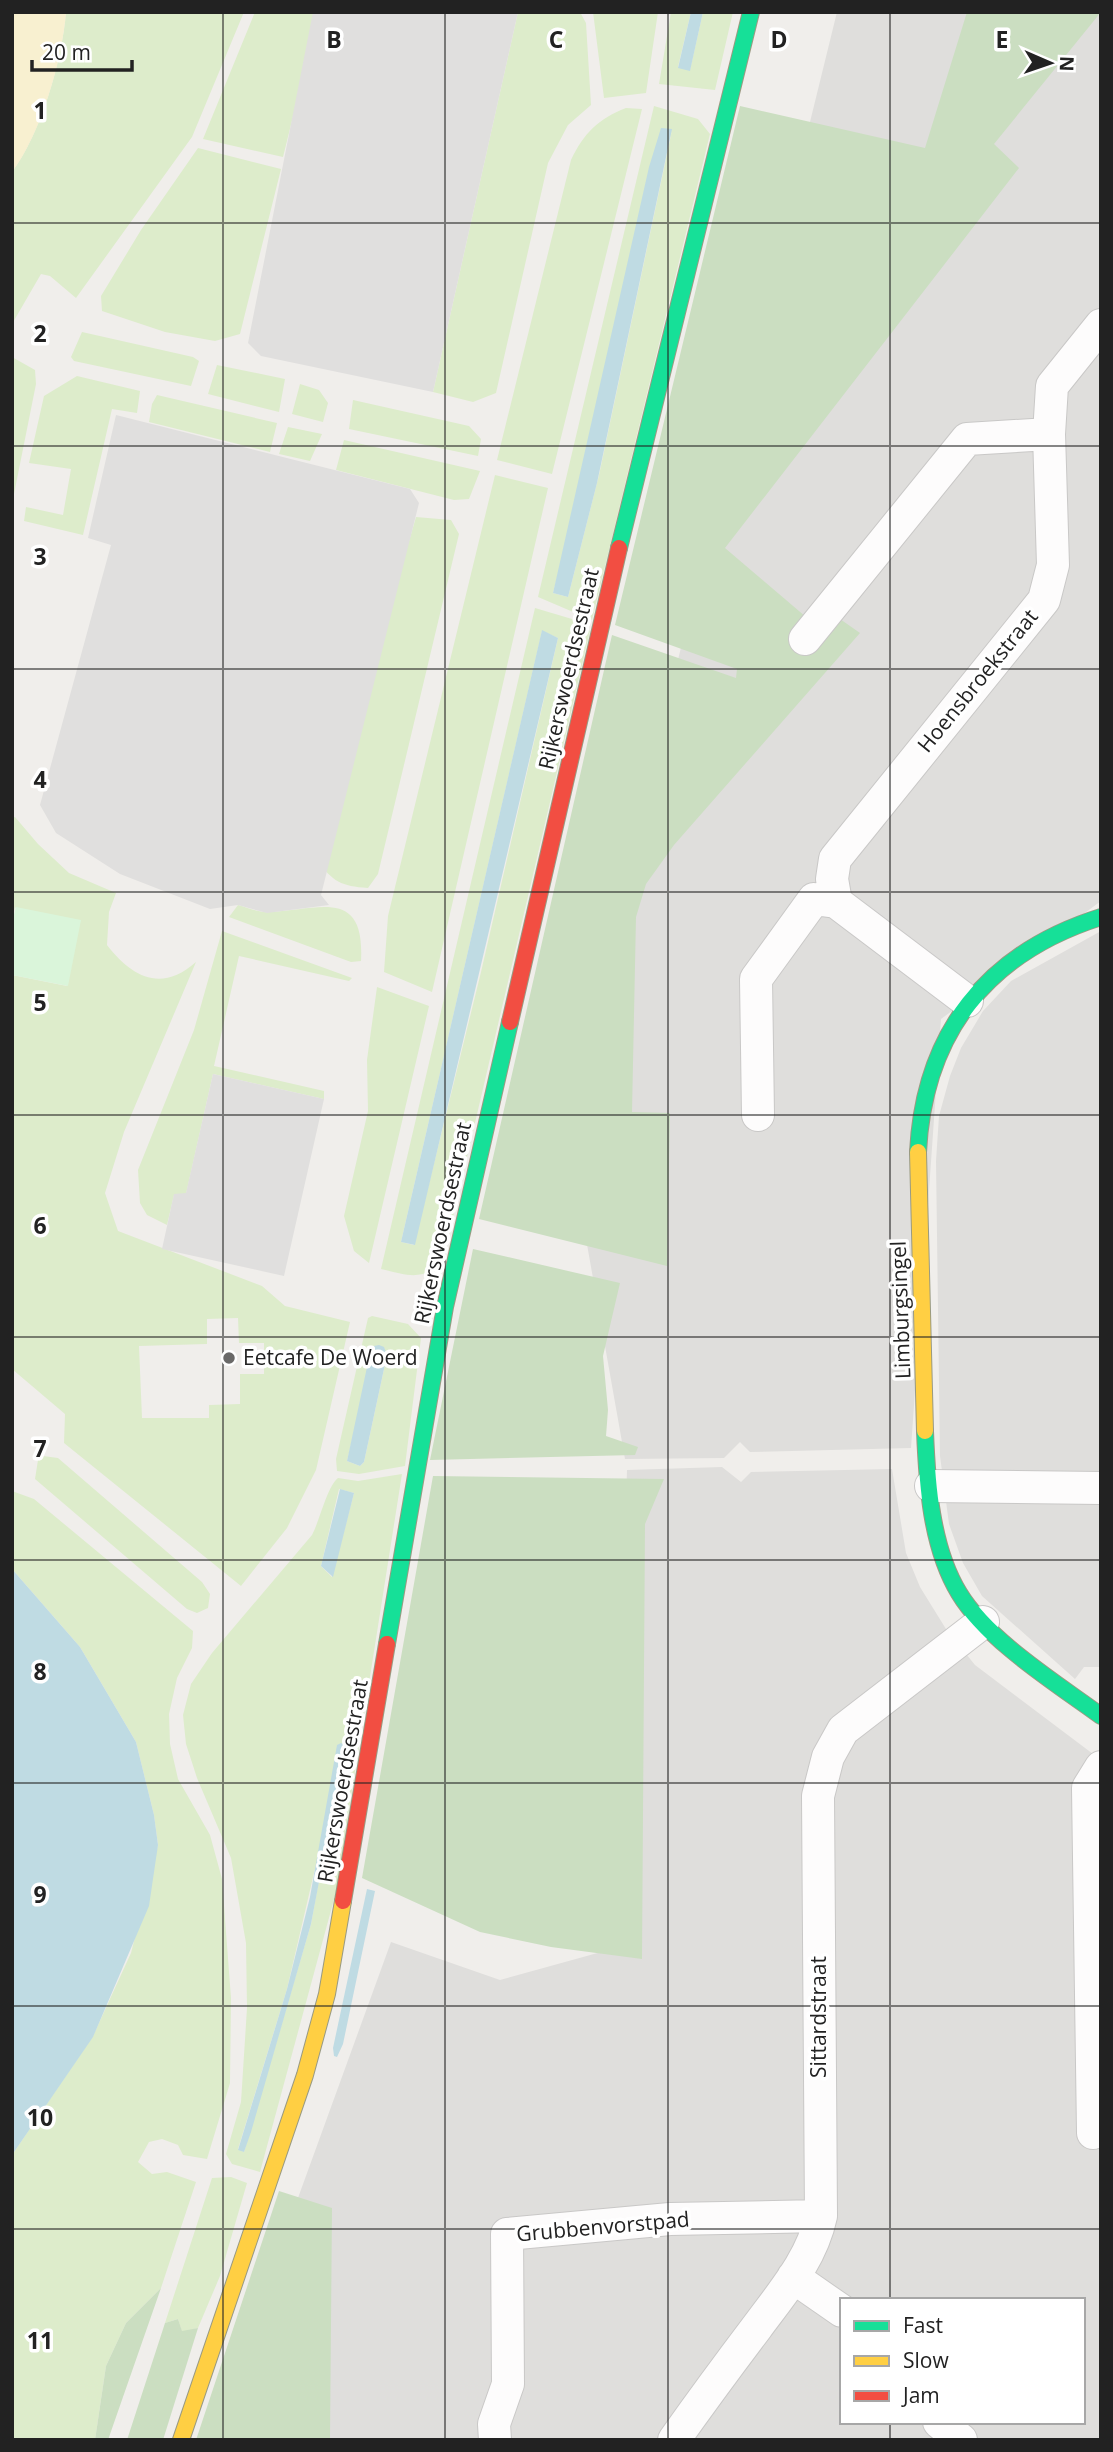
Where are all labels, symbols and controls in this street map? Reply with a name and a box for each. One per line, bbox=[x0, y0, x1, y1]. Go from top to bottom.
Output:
text: B bbox=[326, 23, 342, 55]
text: C bbox=[549, 23, 563, 55]
text: D bbox=[770, 23, 788, 55]
text: E bbox=[996, 23, 1008, 55]
scale bar bbox=[32, 28, 131, 72]
north arrow bbox=[1015, 28, 1085, 98]
text: 20 m bbox=[42, 38, 91, 66]
text: N bbox=[1054, 55, 1080, 72]
text: 1 bbox=[33, 94, 47, 126]
text: 2 bbox=[33, 317, 47, 349]
text: 3 bbox=[33, 540, 47, 572]
street label: Rijkerswoerdsestraat bbox=[531, 565, 605, 772]
street label: Hoensbroekstraat bbox=[911, 603, 1044, 758]
text: 4 bbox=[33, 763, 47, 795]
text: 5 bbox=[33, 986, 47, 1018]
street label: Rijkerswoerdsestraat bbox=[407, 1119, 477, 1326]
text: 6 bbox=[33, 1209, 47, 1241]
street label: Limburgsingel bbox=[884, 1241, 916, 1380]
place label: Eetcafe De Woerd bbox=[243, 1343, 418, 1371]
marker: Eetcafe De Woerd bbox=[221, 1350, 237, 1366]
text: 7 bbox=[33, 1432, 47, 1464]
text: 8 bbox=[33, 1655, 47, 1687]
street label: Rijkerswoerdsestraat bbox=[310, 1677, 374, 1885]
text: 9 bbox=[33, 1878, 47, 1910]
street label: Sittardstraat bbox=[804, 1956, 832, 2078]
text: 10 bbox=[27, 2101, 53, 2133]
street label: Grubbenvorstpad bbox=[515, 2204, 691, 2248]
legend bbox=[840, 2298, 1085, 2424]
text: Fast bbox=[903, 2311, 943, 2339]
text: 11 bbox=[27, 2324, 53, 2356]
text: Slow bbox=[903, 2346, 949, 2374]
text: Jam bbox=[901, 2381, 940, 2409]

